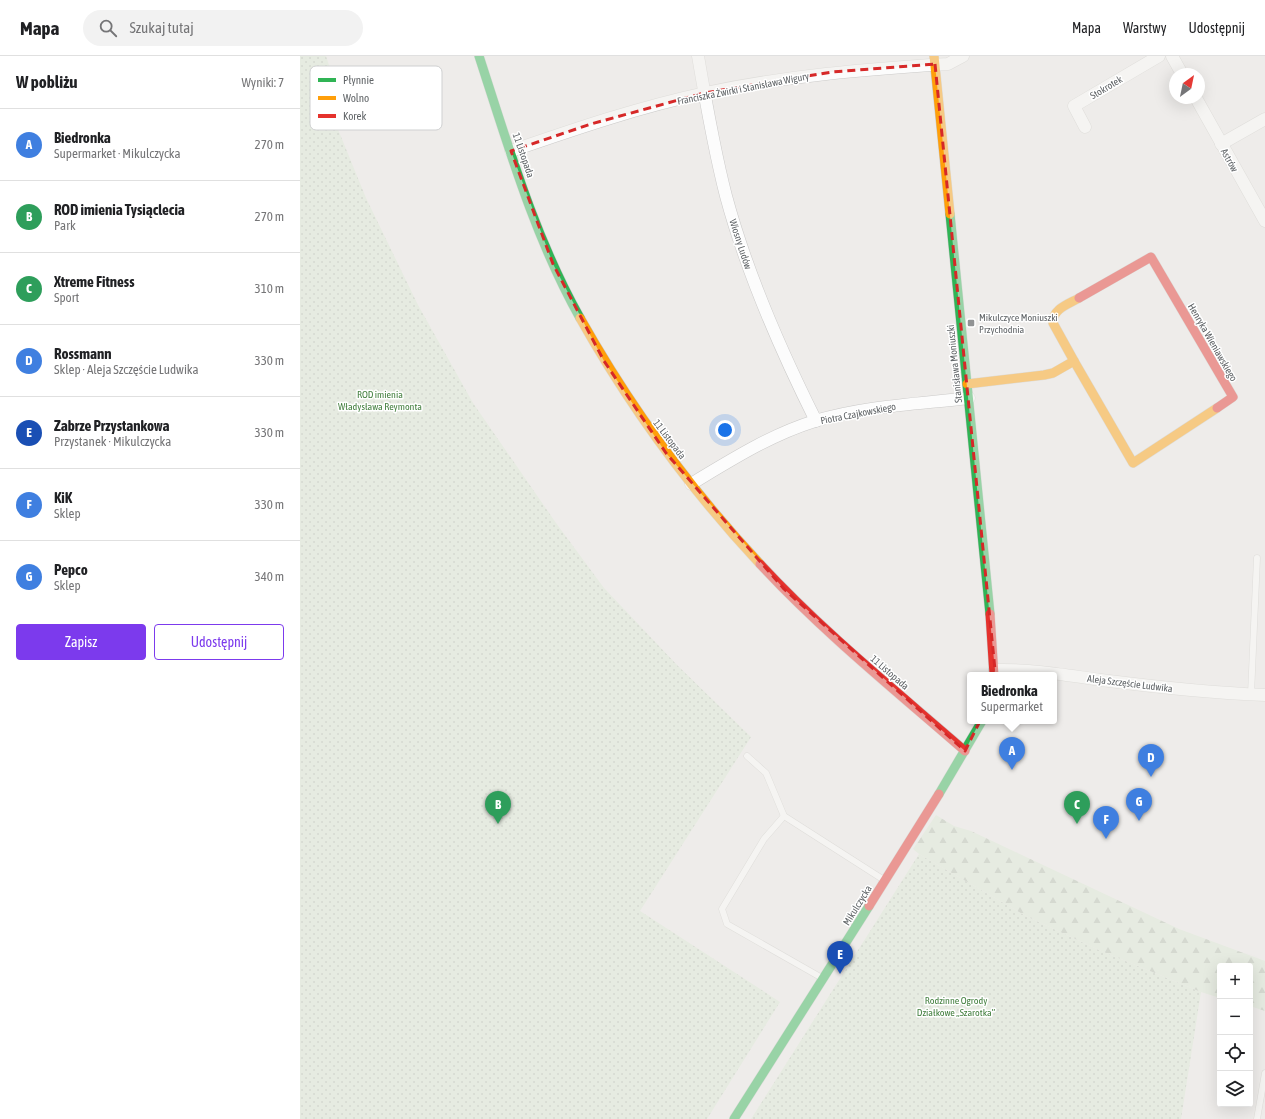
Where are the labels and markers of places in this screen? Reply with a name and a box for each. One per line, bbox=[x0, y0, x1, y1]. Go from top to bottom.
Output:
place label: Mikulczyce Moniuszki Przychodnia bbox=[979, 312, 1058, 335]
marker: Mikulczyce Moniuszki Przychodnia bbox=[966, 318, 976, 328]
pin: A bbox=[999, 737, 1025, 770]
pin: D bbox=[1138, 744, 1164, 777]
pin: G bbox=[1126, 788, 1152, 821]
pin: B bbox=[485, 791, 511, 824]
pin: C bbox=[1064, 791, 1090, 824]
pin: F bbox=[1093, 806, 1119, 839]
pin: E bbox=[827, 941, 853, 974]

